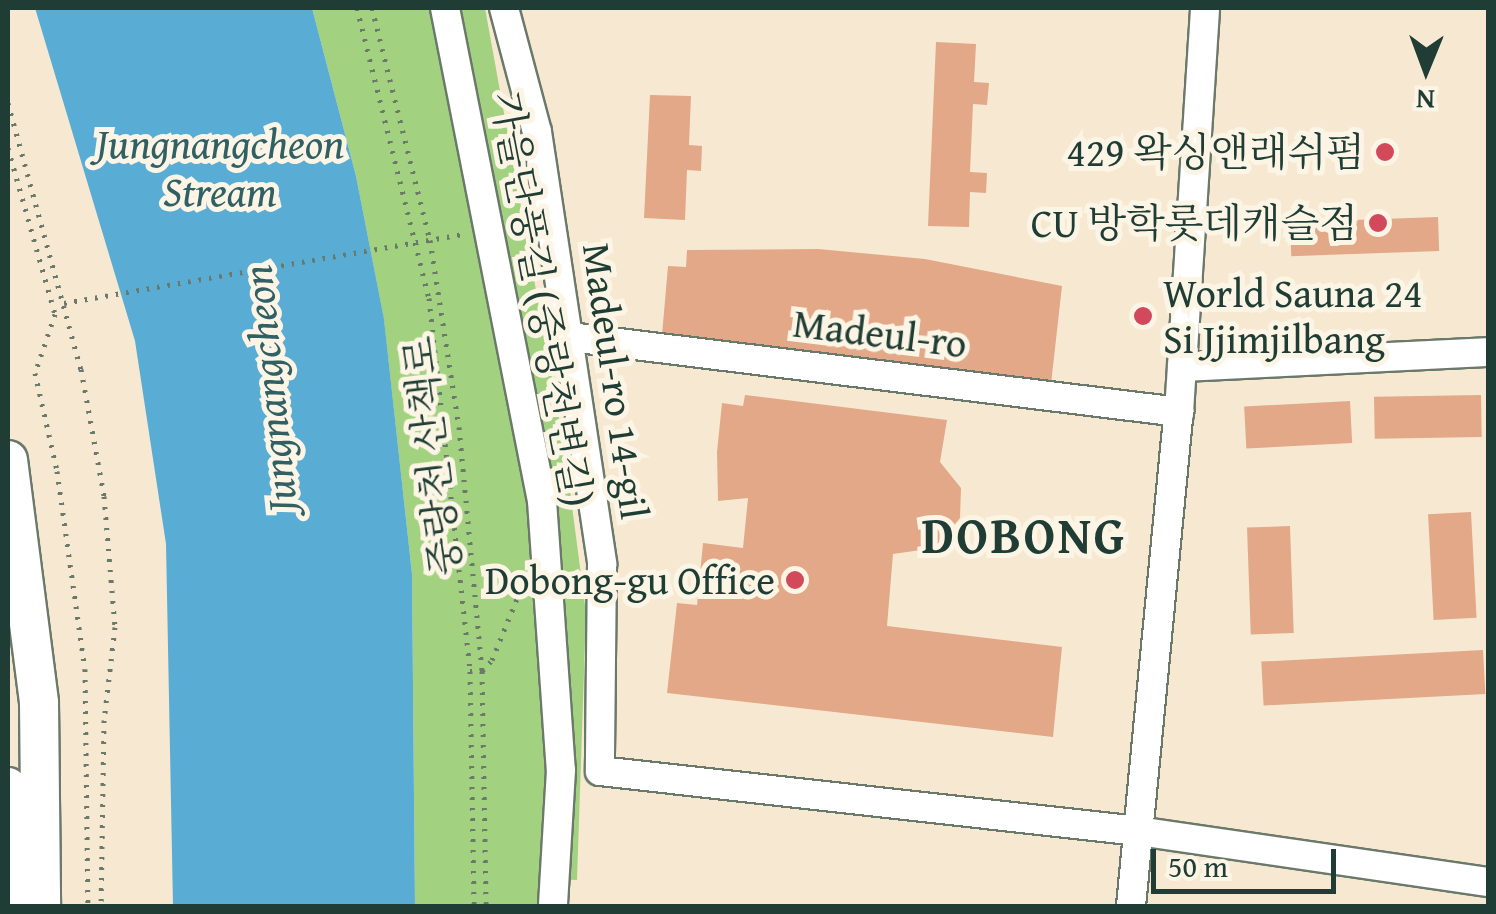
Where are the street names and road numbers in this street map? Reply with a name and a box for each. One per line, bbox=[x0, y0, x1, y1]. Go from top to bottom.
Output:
street label: 가을단풍길 (중랑천변길) bbox=[482, 88, 602, 510]
street label: Madeul-ro 14-gil bbox=[573, 240, 659, 522]
street label: Madeul-ro bbox=[790, 299, 970, 367]
street label: 중랑천 산책로 bbox=[394, 334, 470, 578]

